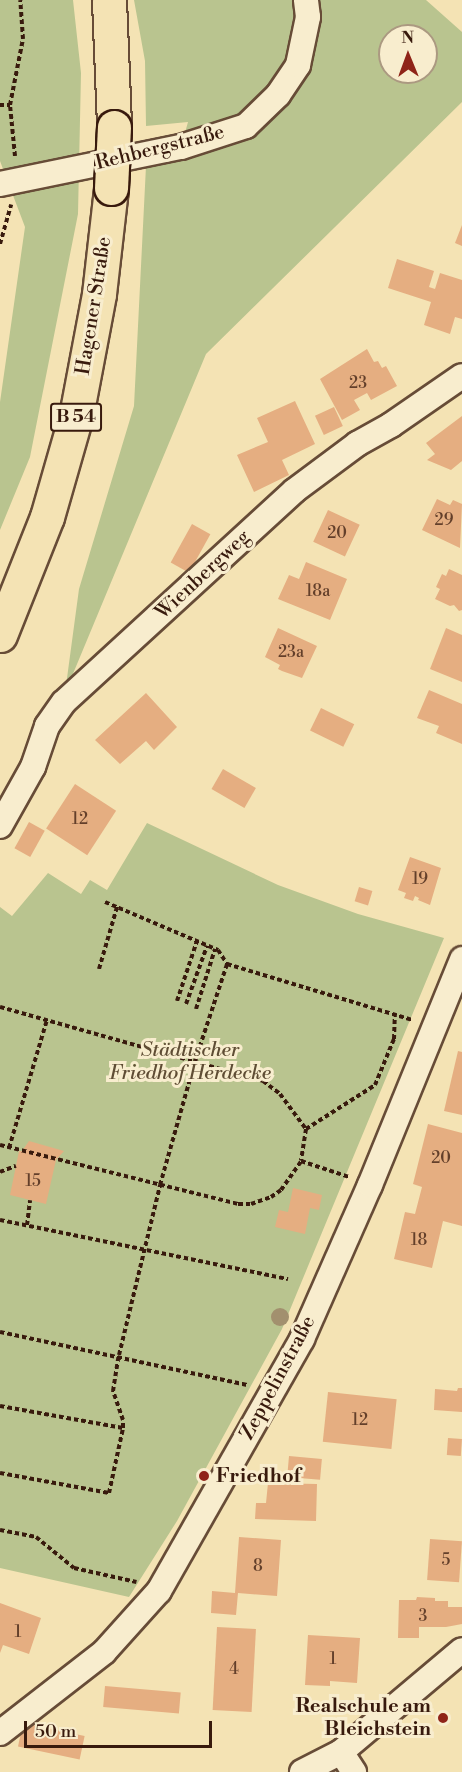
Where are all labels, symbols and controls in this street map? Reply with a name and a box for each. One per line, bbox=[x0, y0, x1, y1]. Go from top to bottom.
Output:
north arrow bbox=[378, 24, 438, 84]
text: N bbox=[401, 28, 414, 48]
street label: Rehbergstraße bbox=[93, 120, 227, 176]
street label: Hagener Straße bbox=[71, 235, 117, 377]
house number: 23 bbox=[349, 373, 367, 393]
road number: B 54 bbox=[49, 402, 103, 432]
house number: 29 bbox=[435, 510, 453, 530]
house number: 20 bbox=[327, 523, 347, 543]
street label: Wienbergweg bbox=[151, 525, 255, 625]
house number: 18a bbox=[306, 581, 330, 601]
house number: 23a bbox=[278, 642, 304, 662]
house number: 12 bbox=[72, 809, 88, 829]
house number: 19 bbox=[412, 869, 428, 889]
park label: Städtischer Friedhof Herdecke bbox=[109, 1038, 271, 1085]
house number: 20 bbox=[431, 1148, 451, 1168]
house number: 15 bbox=[25, 1171, 41, 1191]
house number: 18 bbox=[411, 1230, 427, 1250]
street label: Zeppelinstraße bbox=[235, 1312, 321, 1444]
house number: 12 bbox=[352, 1410, 368, 1430]
place label: Friedhof bbox=[216, 1464, 300, 1488]
marker: Friedhof bbox=[197, 1469, 211, 1483]
house number: 5 bbox=[442, 1550, 450, 1570]
house number: 8 bbox=[253, 1556, 263, 1576]
house number: 3 bbox=[419, 1606, 427, 1626]
house number: 1 bbox=[15, 1622, 21, 1642]
house number: 1 bbox=[330, 1649, 336, 1669]
house number: 4 bbox=[229, 1659, 239, 1679]
place label: Realschule am Bleichstein bbox=[295, 1694, 431, 1741]
scale bar bbox=[27, 1709, 214, 1747]
marker: Realschule am Bleichstein bbox=[436, 1711, 450, 1725]
text: 50 m bbox=[35, 1720, 76, 1743]

